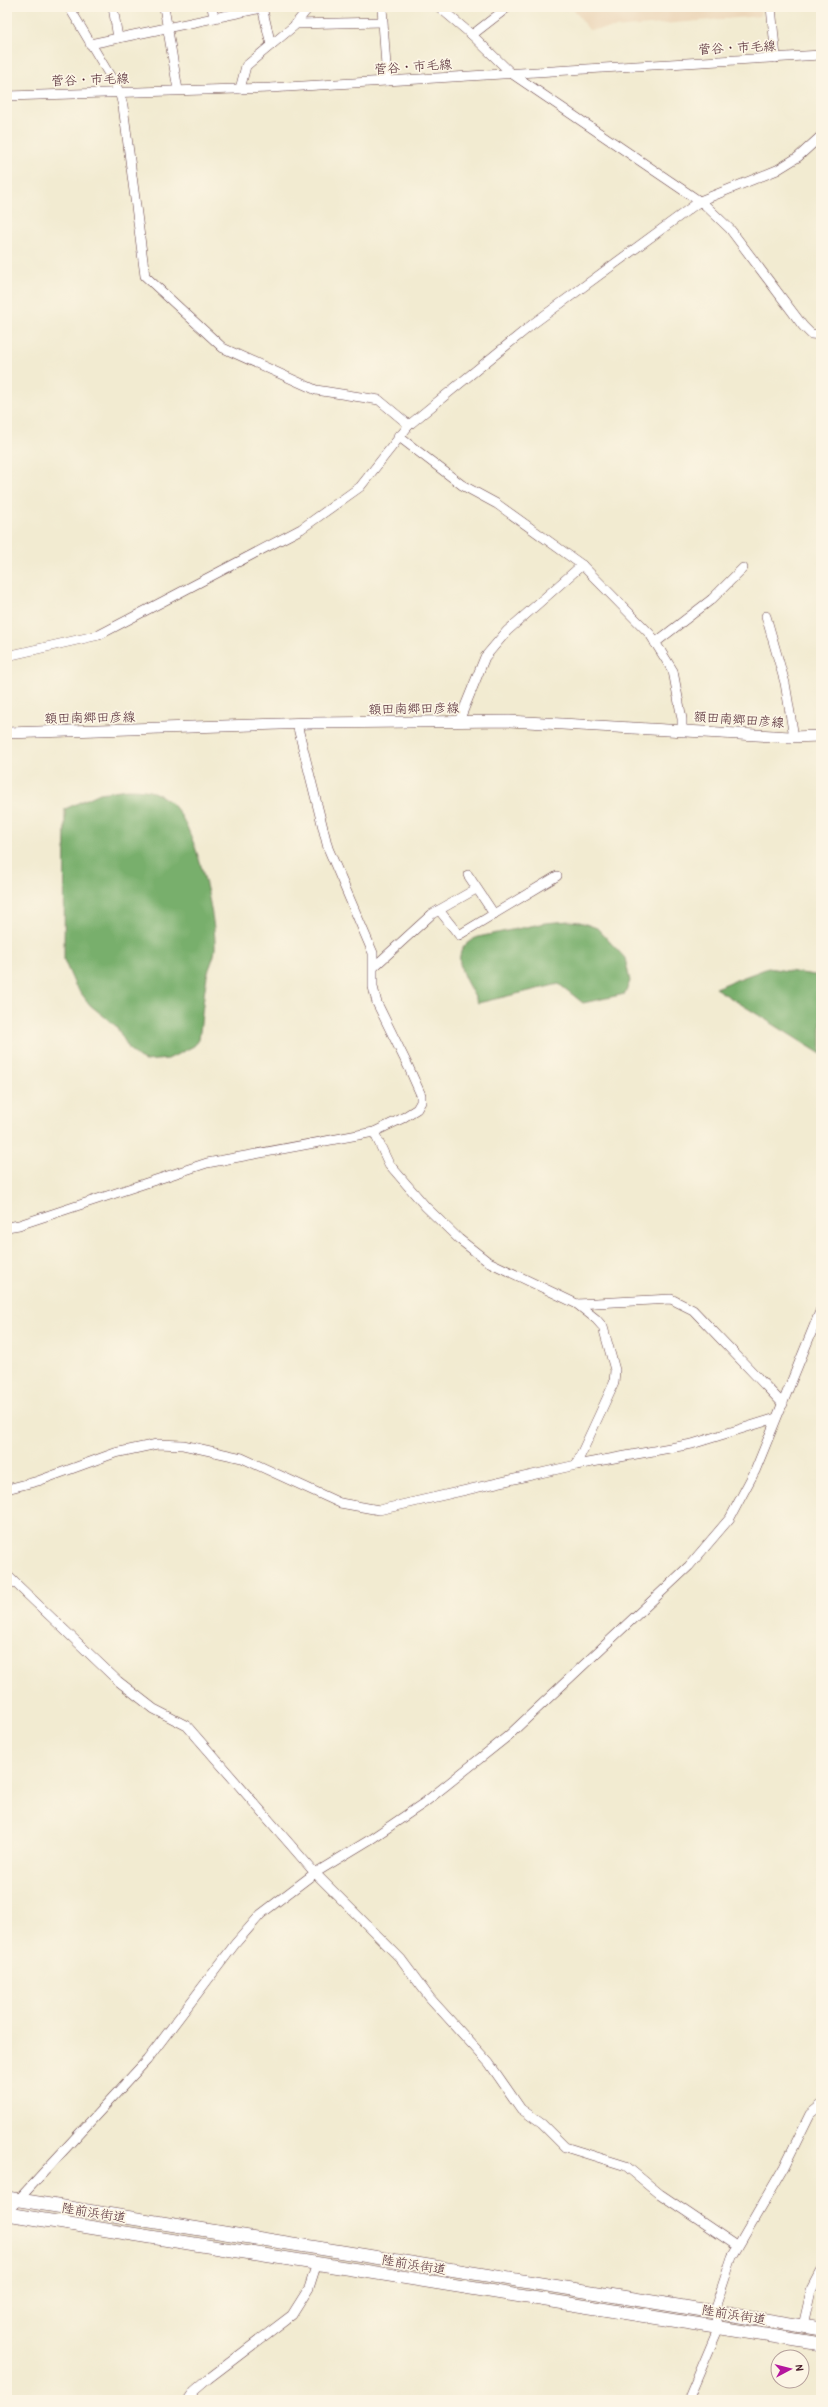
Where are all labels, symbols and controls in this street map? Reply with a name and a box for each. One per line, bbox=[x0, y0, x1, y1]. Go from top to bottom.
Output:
street label: 菅谷・市毛線 bbox=[698, 36, 777, 58]
street label: 菅谷・市毛線 bbox=[373, 54, 454, 78]
street label: 菅谷・市毛線 bbox=[51, 69, 130, 89]
street label: 額田南郷田彦線 bbox=[368, 698, 461, 718]
street label: 額田南郷田彦線 bbox=[44, 707, 137, 727]
street label: 額田南郷田彦線 bbox=[693, 707, 786, 731]
street label: 陸前浜街道 bbox=[60, 2198, 128, 2226]
street label: 陸前浜街道 bbox=[380, 2250, 448, 2278]
street label: 陸前浜街道 bbox=[700, 2300, 768, 2328]
north arrow bbox=[770, 2349, 810, 2389]
text: N bbox=[793, 2364, 807, 2372]

